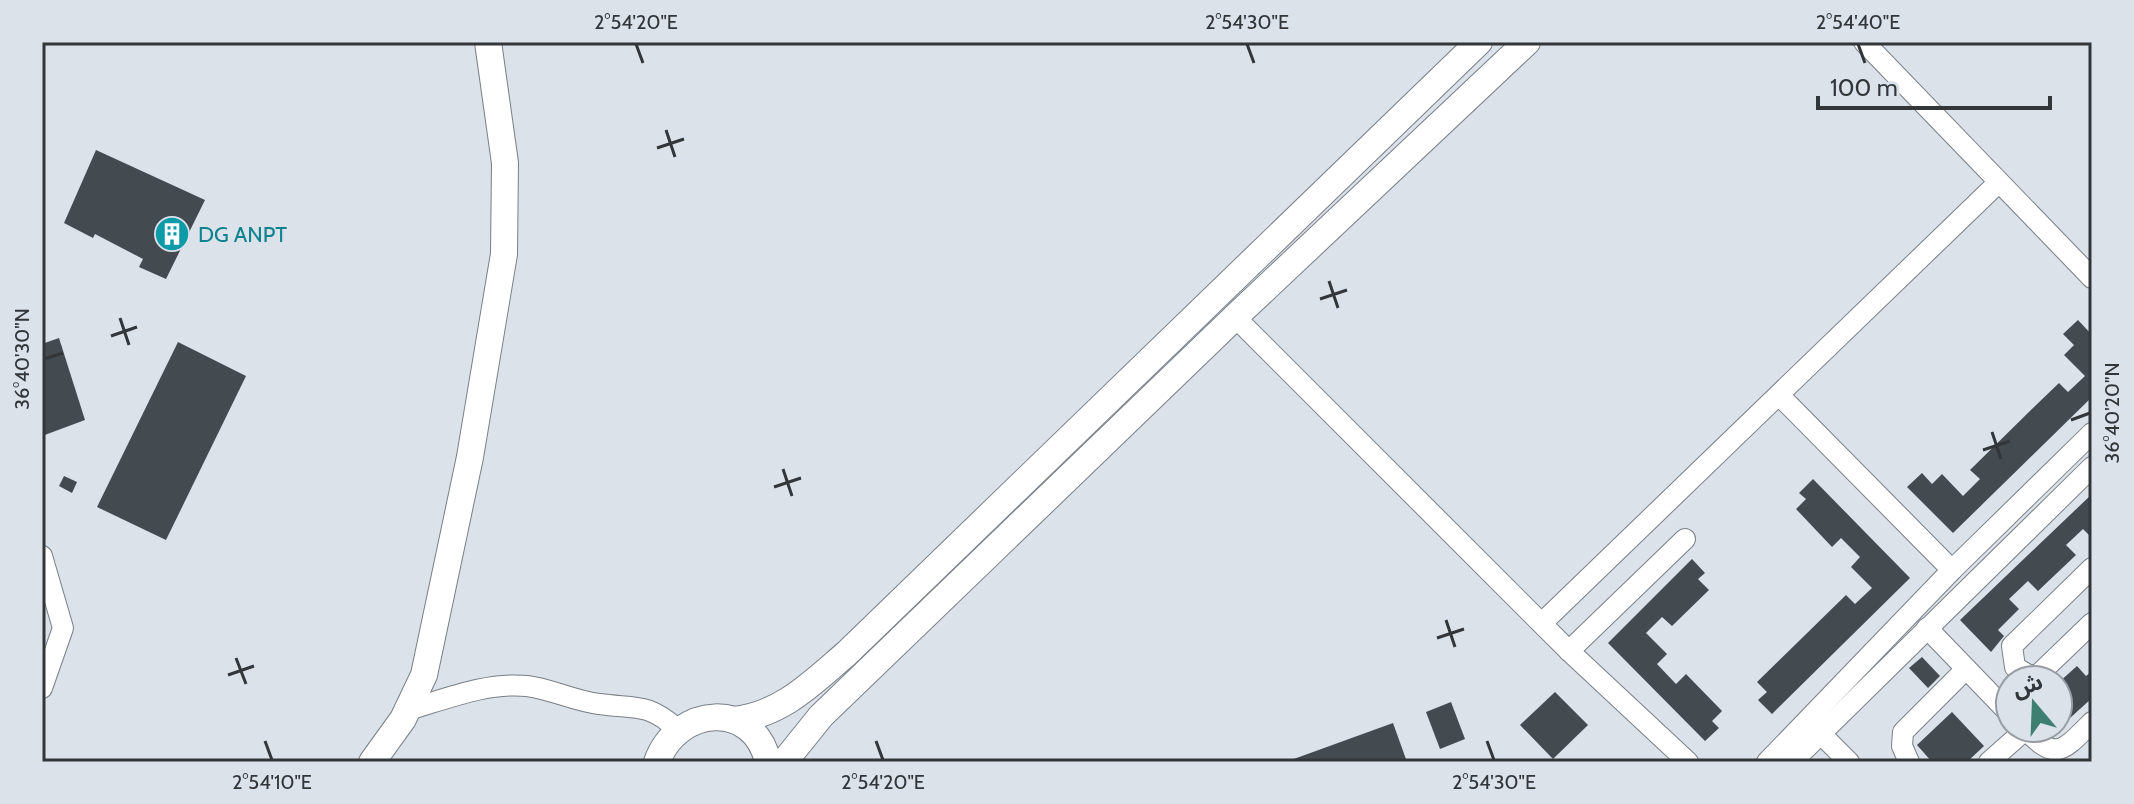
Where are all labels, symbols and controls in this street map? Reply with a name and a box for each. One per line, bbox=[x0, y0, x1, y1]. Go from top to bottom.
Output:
text: 2°54'20"E bbox=[594, 10, 678, 34]
text: 2°54'30"E bbox=[1205, 10, 1289, 34]
text: 2°54'40"E bbox=[1816, 10, 1900, 34]
scale bar bbox=[1818, 60, 2050, 110]
text: 100 m bbox=[1830, 73, 1898, 102]
building icon: DG ANPT bbox=[153, 215, 191, 253]
place label: DG ANPT bbox=[198, 221, 287, 248]
text: 36°40'30"N bbox=[10, 308, 34, 410]
text: 36°40'20"N bbox=[2100, 362, 2124, 464]
north arrow bbox=[1994, 664, 2074, 744]
text: ش bbox=[2009, 668, 2046, 703]
text: 2°54'10"E bbox=[232, 770, 312, 794]
text: 2°54'20"E bbox=[841, 770, 925, 794]
text: 2°54'30"E bbox=[1452, 770, 1536, 794]

